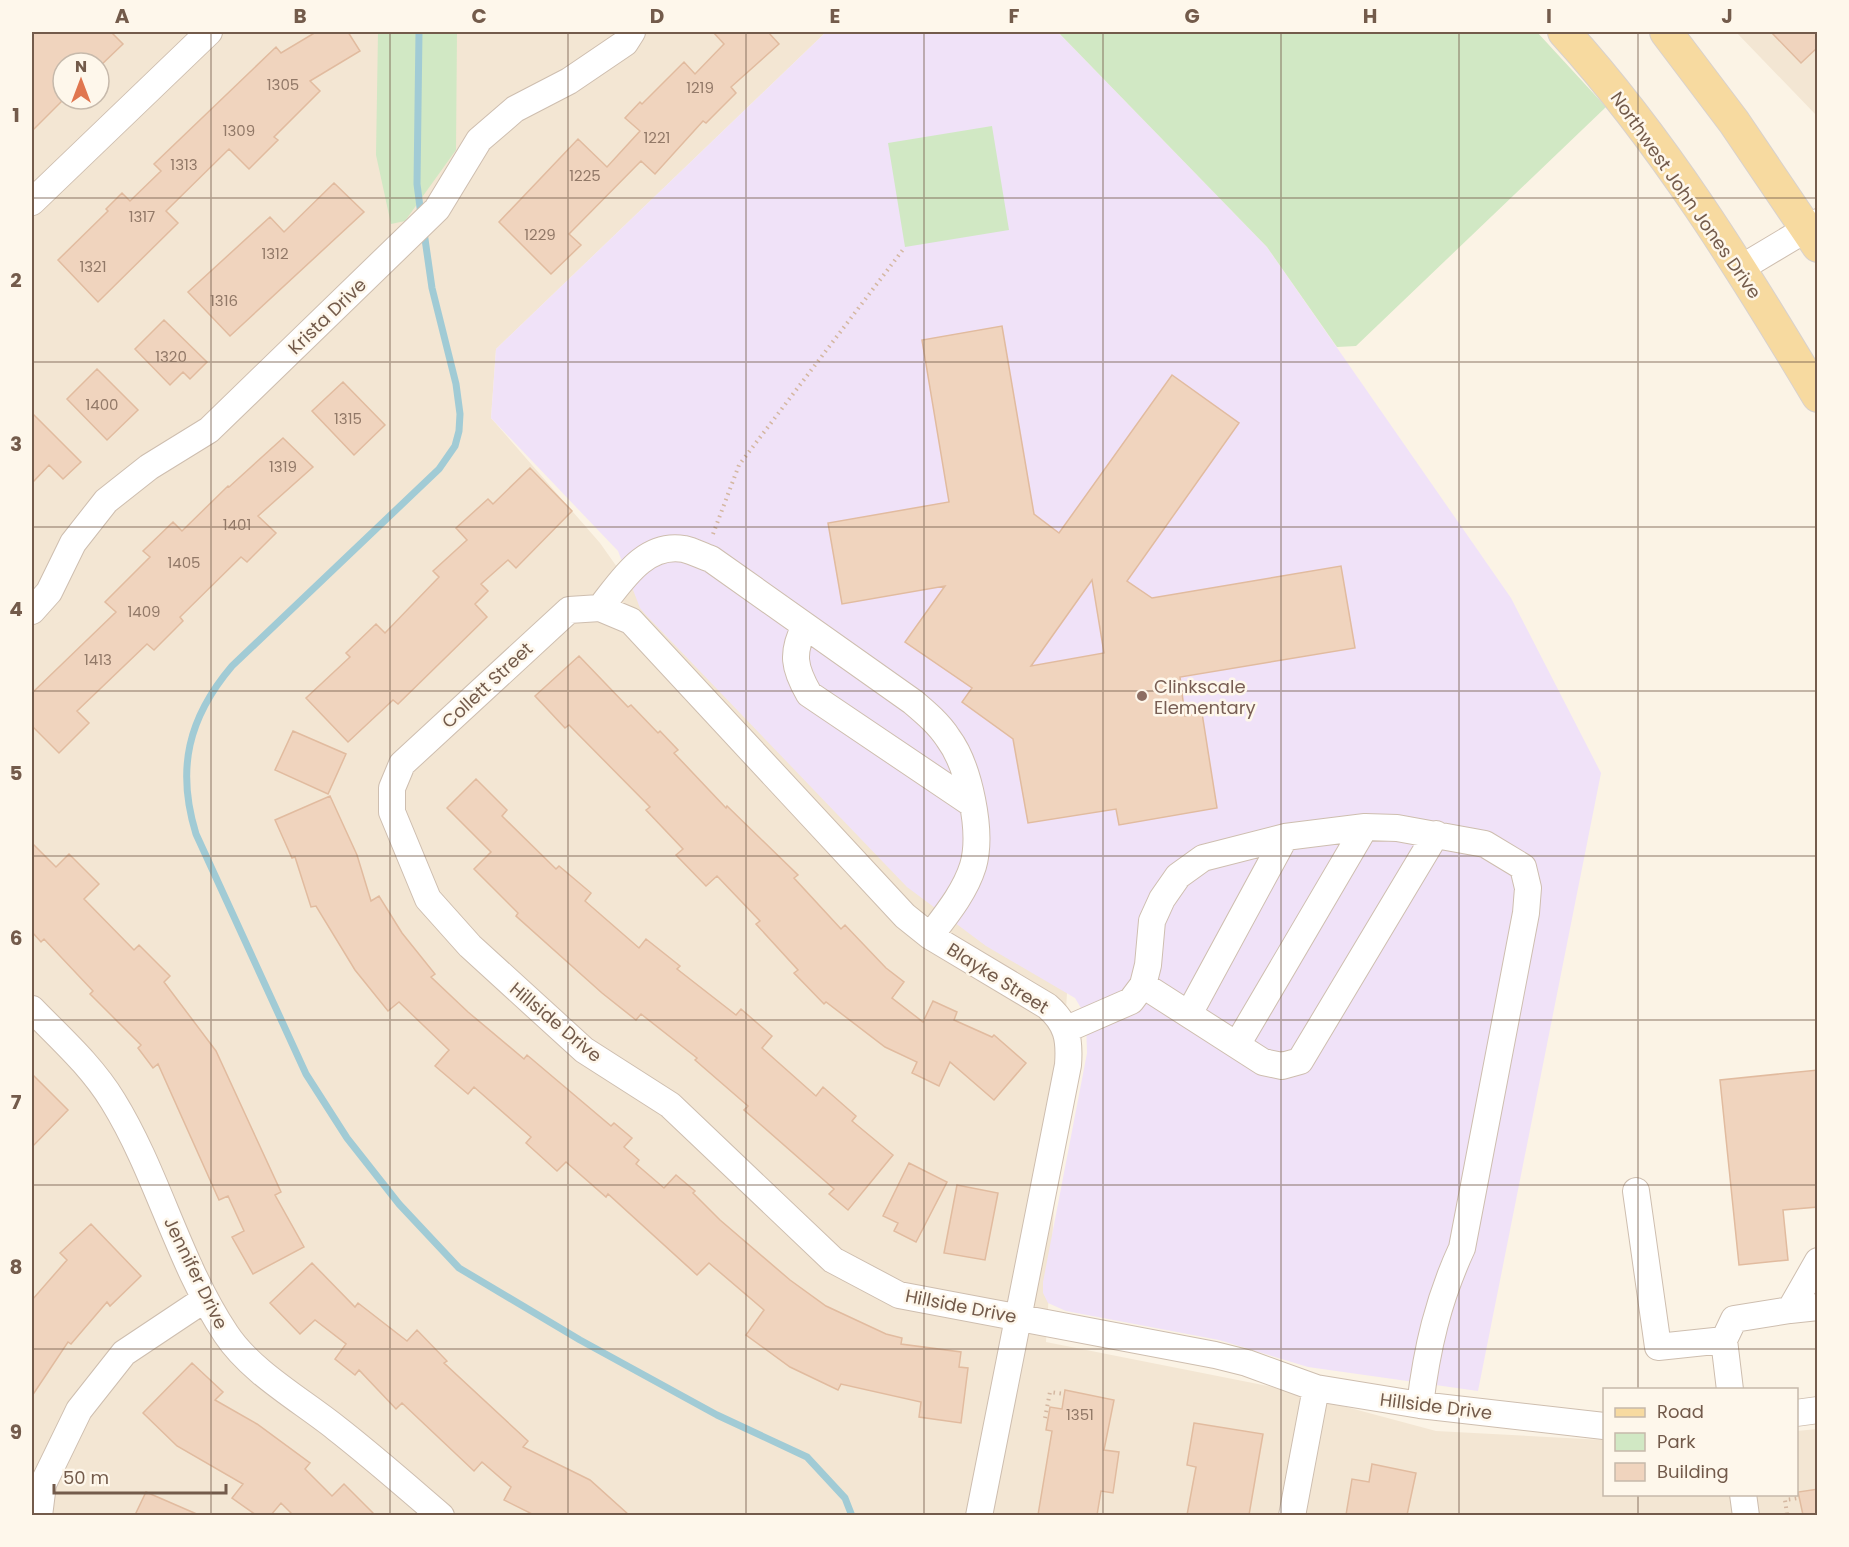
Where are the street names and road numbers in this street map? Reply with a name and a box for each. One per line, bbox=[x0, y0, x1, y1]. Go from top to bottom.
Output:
street label: Northwest John Jones Drive bbox=[1605, 86, 1767, 304]
street label: Krista Drive bbox=[282, 272, 372, 360]
street label: Collett Street bbox=[436, 636, 538, 734]
street label: Blayke Street bbox=[942, 937, 1054, 1019]
street label: Hillside Drive bbox=[505, 976, 607, 1068]
street label: Jennifer Drive bbox=[158, 1213, 234, 1333]
street label: Hillside Drive bbox=[903, 1283, 1019, 1329]
street label: Hillside Drive bbox=[1378, 1387, 1494, 1425]

